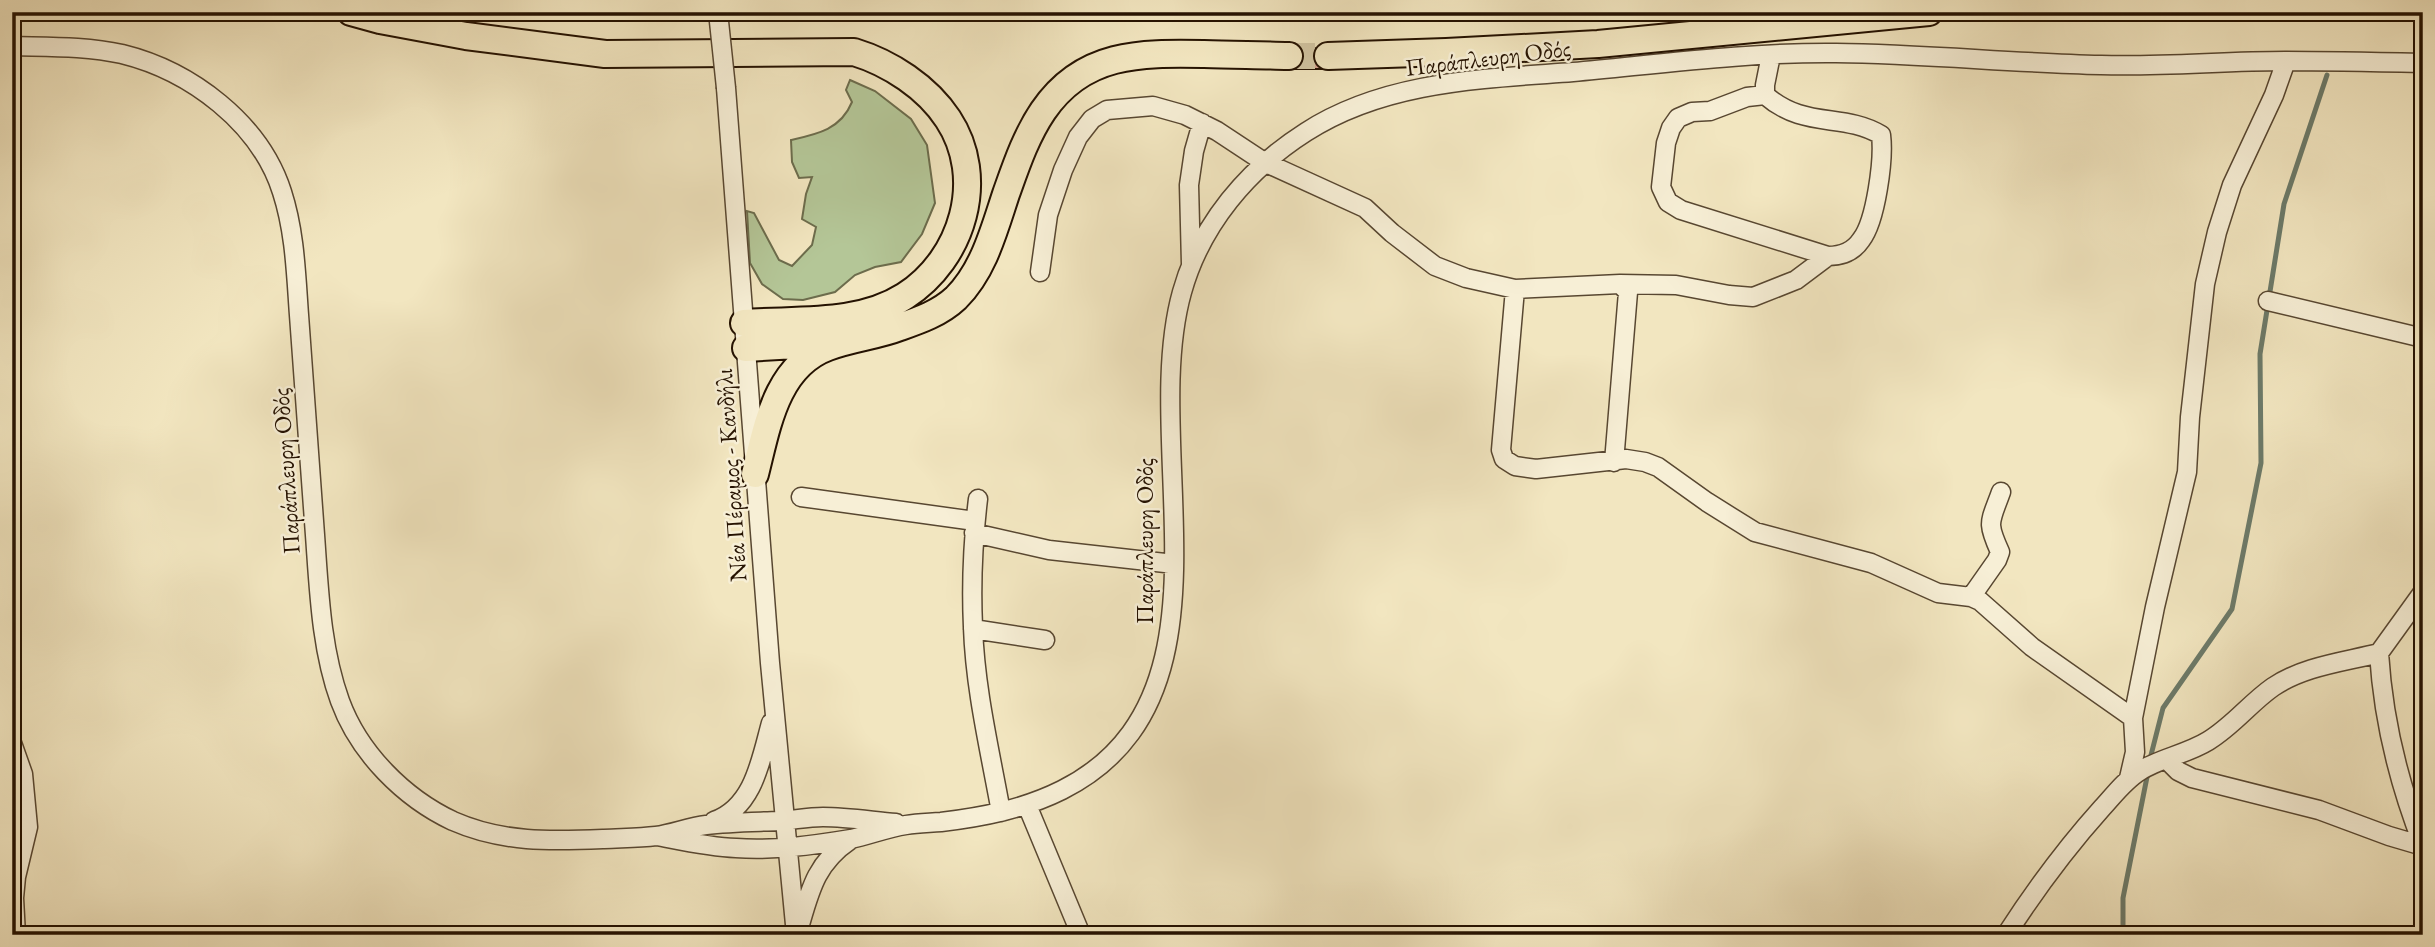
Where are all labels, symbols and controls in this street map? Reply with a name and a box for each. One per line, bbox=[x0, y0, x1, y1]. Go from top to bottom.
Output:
street label: Παράπλευρη Οδός bbox=[1404, 32, 1572, 83]
street label: Νέα Πέραμος - Κανδήλι bbox=[708, 367, 753, 583]
street label: Παράπλευρη Οδός bbox=[264, 387, 307, 555]
street label: Παράπλευρη Οδός bbox=[1129, 458, 1160, 624]

